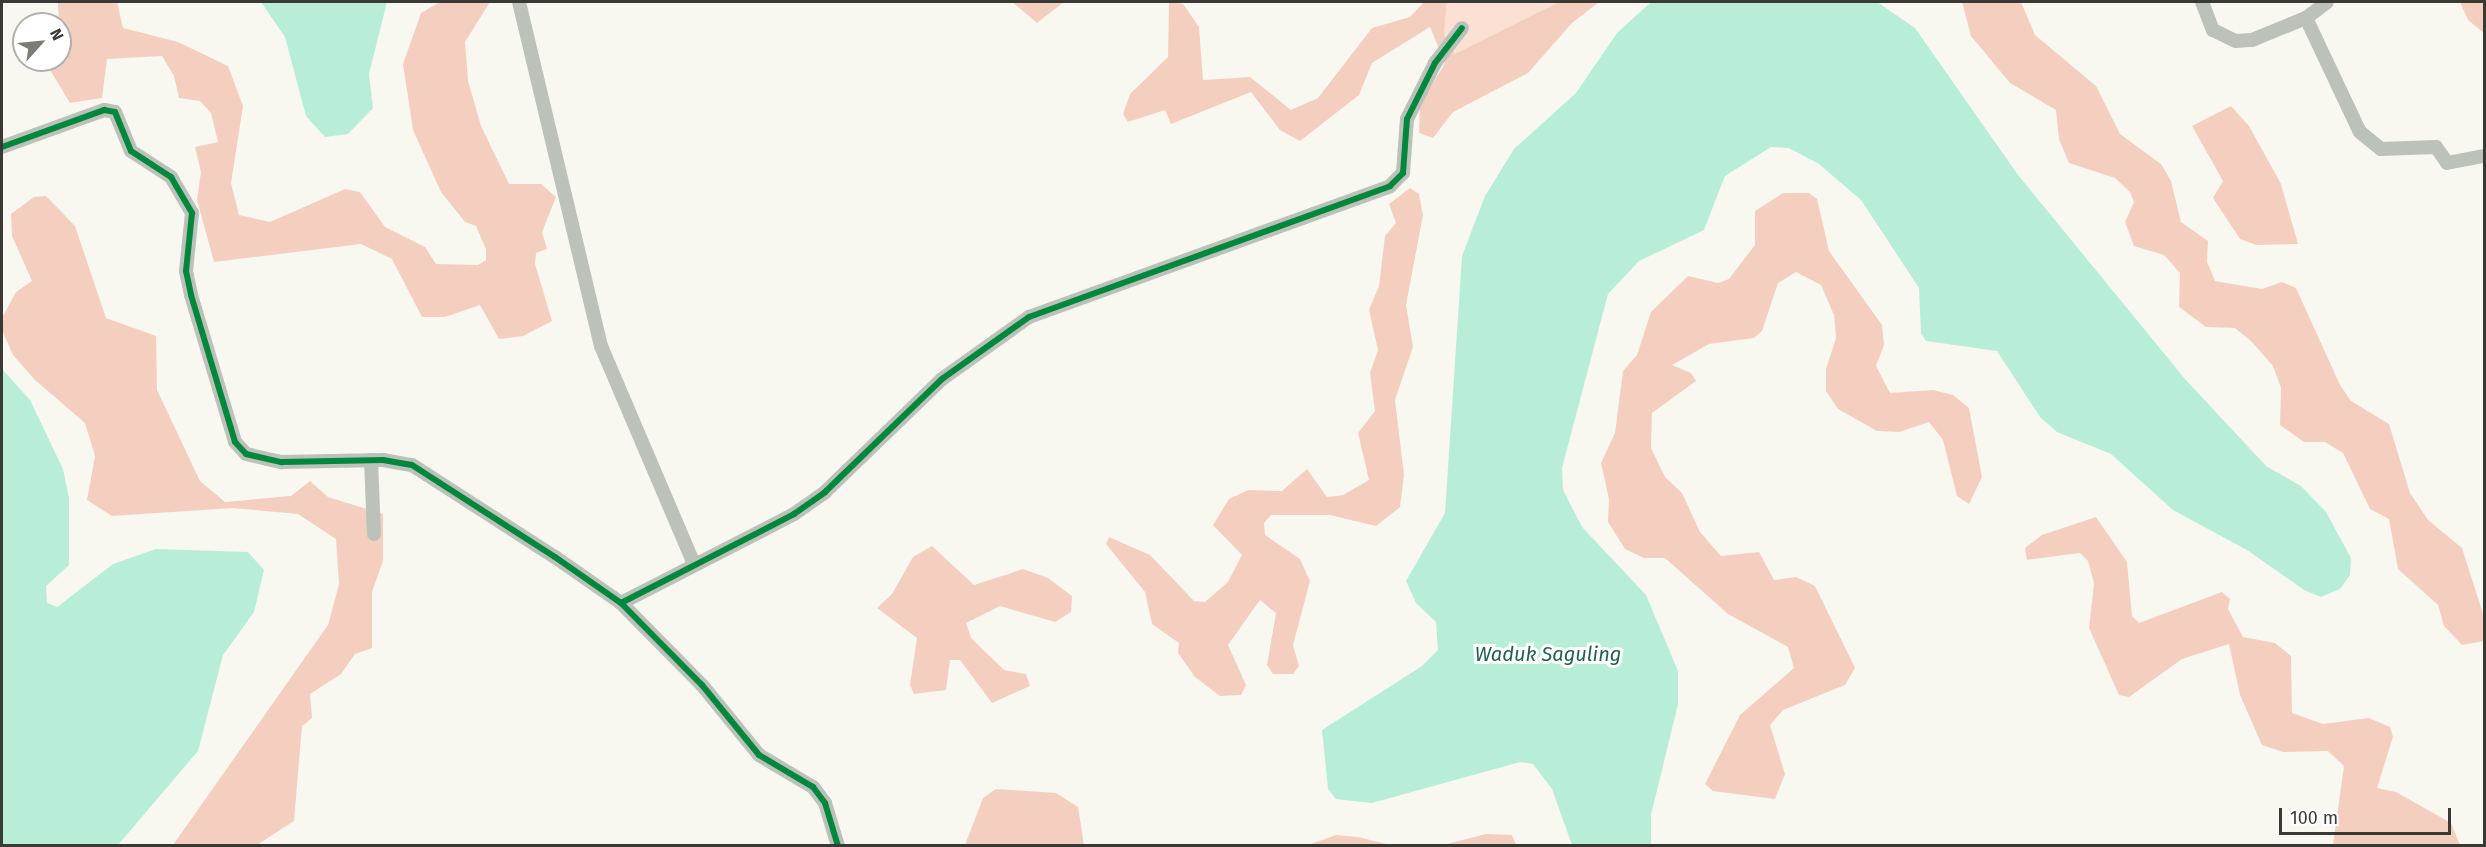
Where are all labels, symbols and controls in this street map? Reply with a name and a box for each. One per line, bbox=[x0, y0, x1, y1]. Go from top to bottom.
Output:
north arrow bbox=[12, 12, 72, 72]
text: N bbox=[46, 25, 68, 44]
water label: Waduk Saguling bbox=[1475, 642, 1621, 666]
scale bar bbox=[2282, 796, 2454, 834]
text: 100 m bbox=[2290, 807, 2338, 829]

